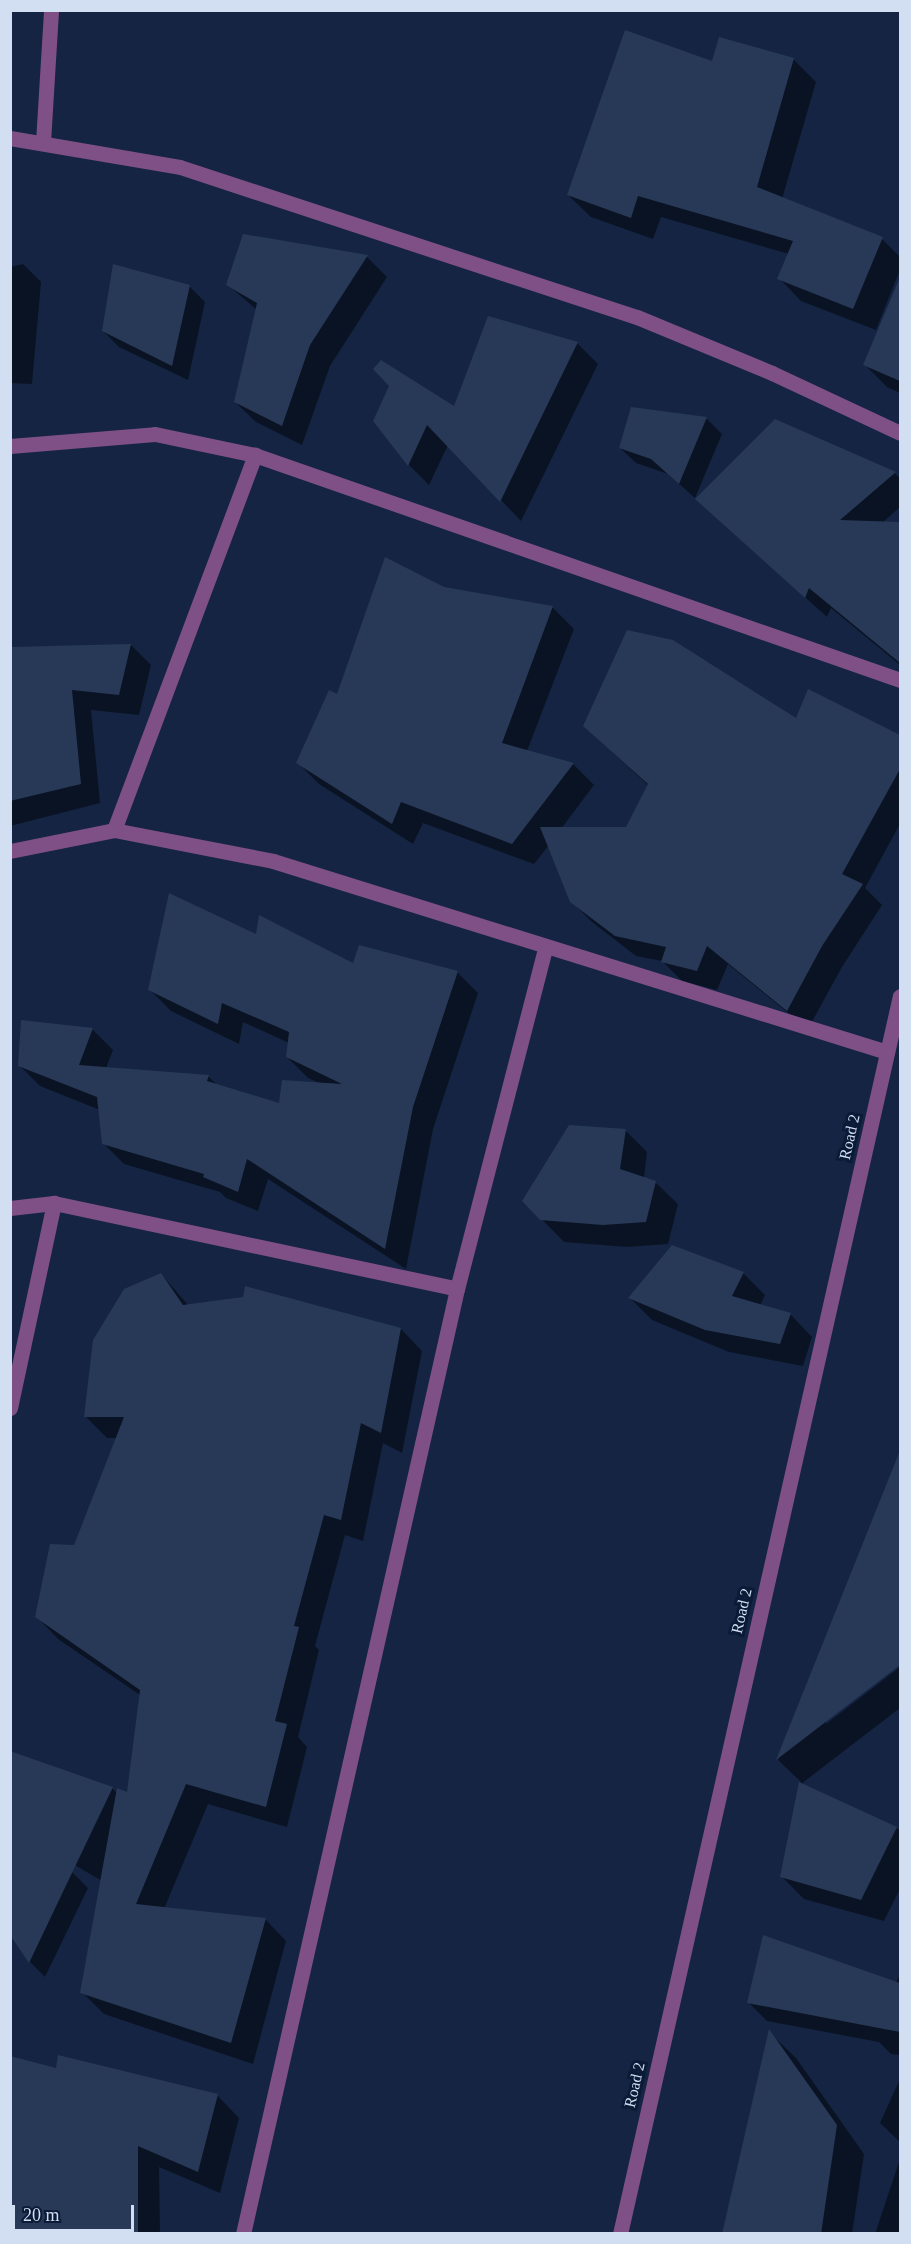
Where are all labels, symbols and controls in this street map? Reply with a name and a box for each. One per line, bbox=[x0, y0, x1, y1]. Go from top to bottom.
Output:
street label: Road 2 bbox=[835, 1113, 865, 1161]
street label: Road 2 bbox=[727, 1587, 757, 1635]
street label: Road 2 bbox=[620, 2061, 650, 2109]
scale bar bbox=[15, 2193, 136, 2231]
text: 20 m bbox=[23, 2205, 60, 2225]

